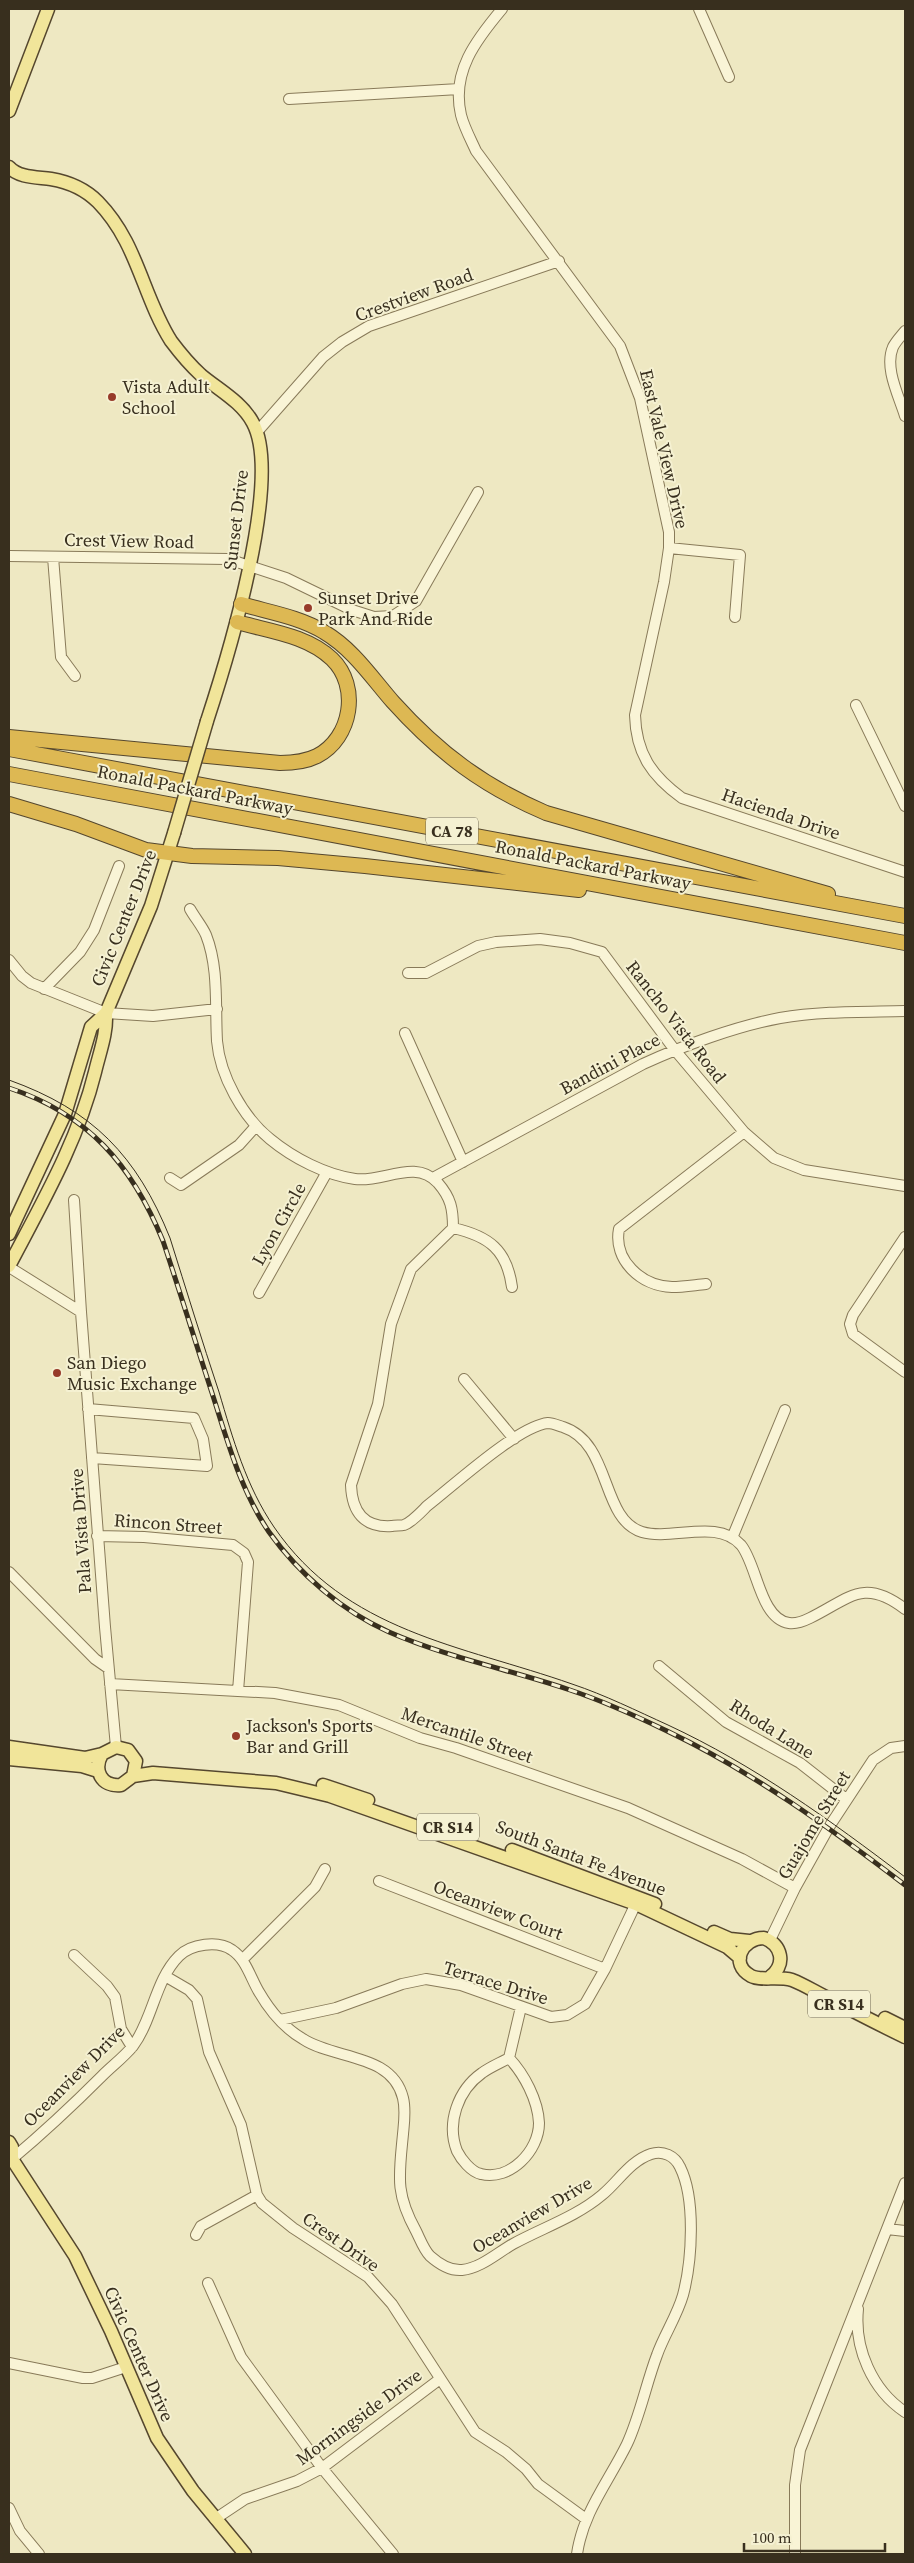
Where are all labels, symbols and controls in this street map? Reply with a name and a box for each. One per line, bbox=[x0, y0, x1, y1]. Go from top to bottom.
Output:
street label: Crestview Road bbox=[351, 262, 476, 327]
street label: East Vale View Drive bbox=[634, 367, 695, 531]
place label: Vista Adult School bbox=[122, 374, 209, 420]
marker: Vista Adult School bbox=[106, 391, 118, 403]
street label: Sunset Drive bbox=[217, 468, 254, 572]
street label: Crest View Road bbox=[64, 527, 194, 554]
place label: Sunset Drive Park And Ride bbox=[318, 585, 433, 631]
marker: Sunset Drive Park And Ride bbox=[302, 602, 314, 614]
street label: Ronald Packard Parkway bbox=[95, 758, 296, 821]
street label: Hacienda Drive bbox=[718, 782, 844, 846]
road number: CA 78 bbox=[426, 818, 478, 844]
street label: Ronald Packard Parkway bbox=[493, 833, 694, 896]
street label: Civic Center Drive bbox=[85, 846, 162, 990]
street label: Rancho Vista Road bbox=[621, 955, 732, 1088]
street label: Bandini Place bbox=[555, 1027, 664, 1100]
street label: Lyon Circle bbox=[245, 1178, 312, 1270]
place label: San Diego Music Exchange bbox=[67, 1350, 197, 1396]
marker: San Diego Music Exchange bbox=[51, 1367, 63, 1379]
street label: Pala Vista Drive bbox=[64, 1468, 97, 1594]
street label: Rincon Street bbox=[113, 1507, 223, 1540]
street label: Rhoda Lane bbox=[725, 1693, 819, 1765]
street label: Mercantile Street bbox=[398, 1700, 536, 1769]
place label: Jackson's Sports Bar and Grill bbox=[245, 1713, 373, 1759]
marker: Jackson's Sports Bar and Grill bbox=[230, 1730, 242, 1742]
street label: Guajome Street bbox=[771, 1765, 856, 1884]
street label: South Santa Fe Avenue bbox=[492, 1813, 670, 1902]
road number: CR S14 bbox=[417, 1814, 479, 1840]
street label: Oceanview Court bbox=[430, 1873, 567, 1946]
street label: Terrace Drive bbox=[441, 1955, 552, 2010]
road number: CR S14 bbox=[808, 1990, 870, 2018]
street label: Oceanview Drive bbox=[17, 2019, 130, 2132]
street label: Oceanview Drive bbox=[467, 2170, 596, 2259]
street label: Crest Drive bbox=[298, 2206, 385, 2277]
street label: Civic Center Drive bbox=[98, 2282, 180, 2425]
street label: Morningside Drive bbox=[291, 2362, 427, 2471]
scale bar bbox=[744, 2520, 885, 2552]
text: 100 m bbox=[752, 2527, 792, 2548]

